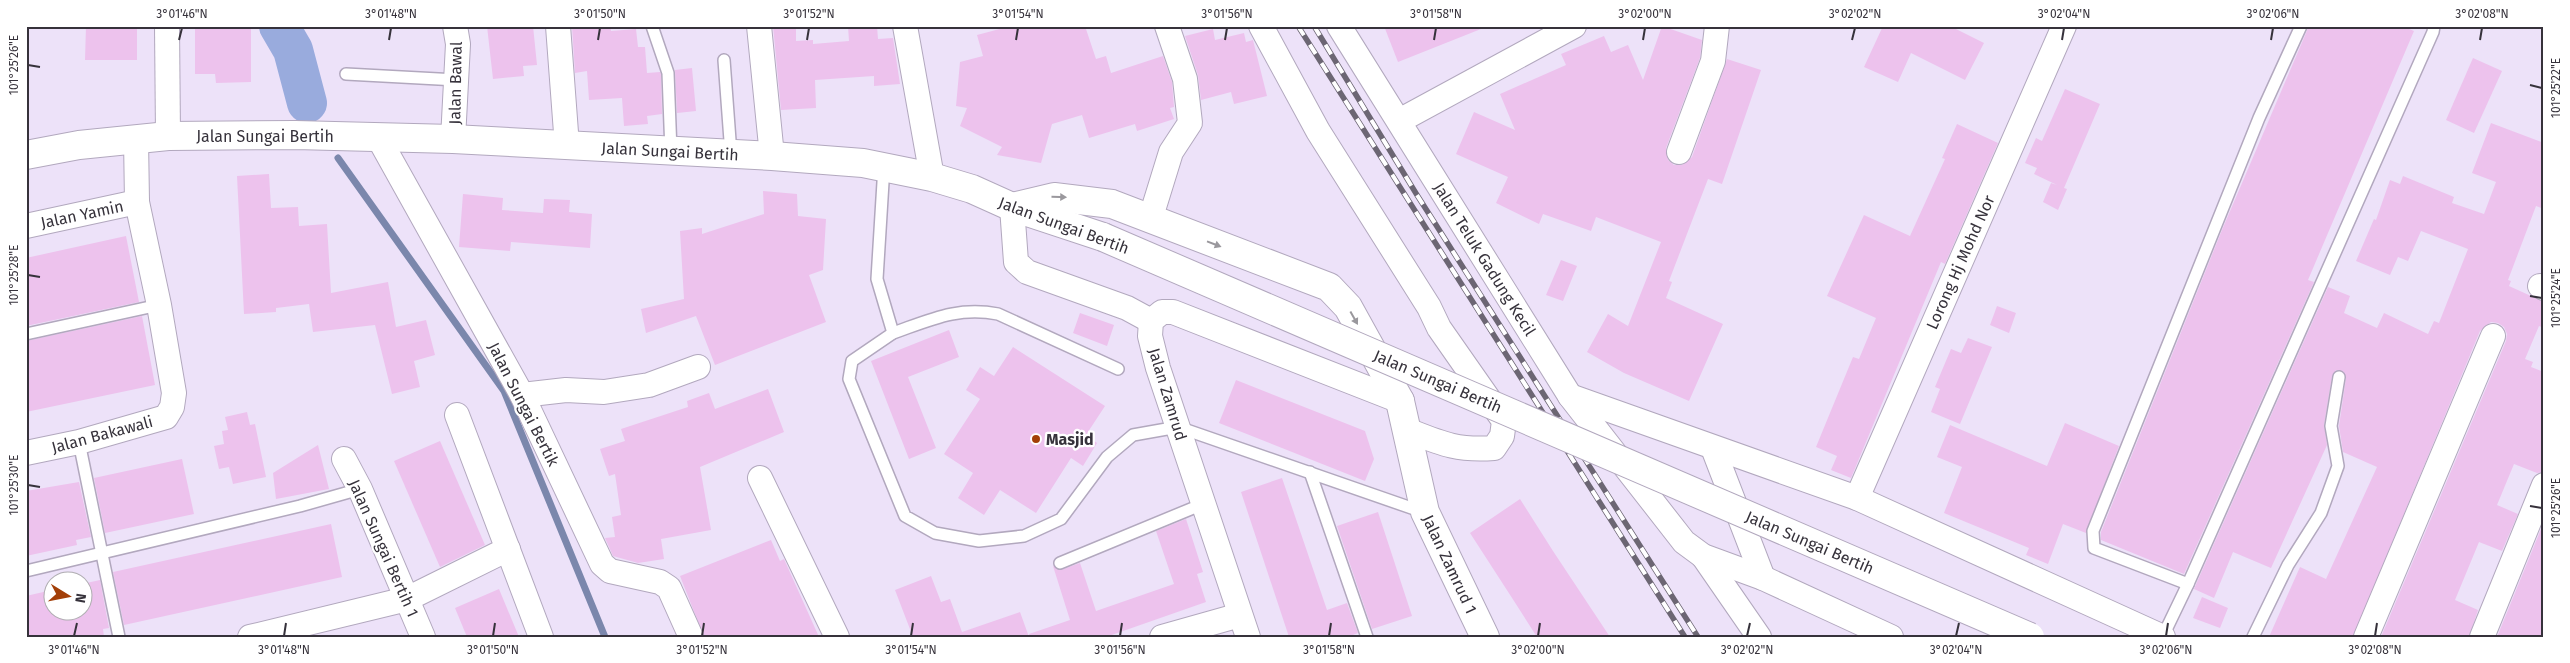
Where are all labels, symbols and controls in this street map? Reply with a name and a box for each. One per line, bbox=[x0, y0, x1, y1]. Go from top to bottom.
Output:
text: 3°01'46"N bbox=[156, 7, 208, 21]
text: 3°01'48"N bbox=[365, 7, 417, 21]
text: 3°01'50"N bbox=[574, 7, 626, 21]
text: 3°01'52"N bbox=[783, 7, 835, 21]
text: 3°01'54"N bbox=[992, 7, 1044, 21]
text: 3°01'56"N bbox=[1201, 7, 1253, 21]
text: 3°01'58"N bbox=[1410, 7, 1462, 21]
text: 3°02'00"N bbox=[1618, 7, 1672, 21]
text: 3°02'02"N bbox=[1829, 7, 1881, 21]
text: 3°02'04"N bbox=[2038, 7, 2090, 21]
text: 3°02'06"N bbox=[2246, 7, 2300, 21]
text: 3°02'08"N bbox=[2455, 7, 2509, 21]
text: 101°25'26"E bbox=[7, 35, 21, 95]
street label: Jalan Bawal bbox=[445, 41, 466, 125]
text: 101°25'22"E bbox=[2549, 58, 2563, 118]
street label: Jalan Sungai Bertih bbox=[196, 127, 334, 146]
street label: Jalan Sungai Bertih bbox=[601, 138, 739, 165]
street label: Jalan Teluk Gadung Kecil bbox=[1430, 179, 1540, 340]
street label: Lorong Hj Mohd Nor bbox=[1922, 191, 1999, 332]
street label: Jalan Sungai Bertih bbox=[996, 193, 1132, 258]
one-way arrow bbox=[1052, 194, 1068, 202]
street label: Jalan Yamin bbox=[39, 196, 125, 233]
one-way arrow bbox=[1207, 240, 1222, 248]
text: 101°25'28"E bbox=[7, 245, 21, 305]
text: 101°25'24"E bbox=[2549, 268, 2563, 328]
one-way arrow bbox=[1350, 310, 1358, 325]
street label: Jalan Sungai Bertik bbox=[484, 339, 563, 470]
street label: Jalan Zamrud bbox=[1144, 345, 1191, 443]
street label: Jalan Sungai Bertih bbox=[1371, 346, 1505, 417]
street label: Jalan Bakawali bbox=[49, 412, 155, 457]
place label: Masjid bbox=[1046, 430, 1094, 449]
marker: Masjid bbox=[1030, 433, 1042, 445]
text: 101°25'30"E bbox=[7, 454, 21, 516]
street label: Jalan Sungai Bertih 1 bbox=[345, 476, 422, 620]
text: 101°25'26"E bbox=[2549, 478, 2563, 538]
street label: Jalan Sungai Bertih bbox=[1743, 507, 1877, 578]
street label: Jalan Zamrud 1 bbox=[1418, 512, 1481, 617]
north arrow bbox=[42, 570, 92, 620]
text: N bbox=[71, 592, 89, 604]
text: 3°01'46"N bbox=[48, 643, 100, 657]
text: 3°01'48"N bbox=[258, 643, 310, 657]
text: 3°01'50"N bbox=[467, 643, 519, 657]
text: 3°01'52"N bbox=[676, 643, 728, 657]
text: 3°01'54"N bbox=[885, 643, 937, 657]
text: 3°01'56"N bbox=[1094, 643, 1146, 657]
text: 3°01'58"N bbox=[1303, 643, 1355, 657]
text: 3°02'00"N bbox=[1511, 643, 1565, 657]
text: 3°02'02"N bbox=[1721, 643, 1773, 657]
text: 3°02'04"N bbox=[1930, 643, 1982, 657]
text: 3°02'06"N bbox=[2139, 643, 2193, 657]
text: 3°02'08"N bbox=[2348, 643, 2402, 657]

